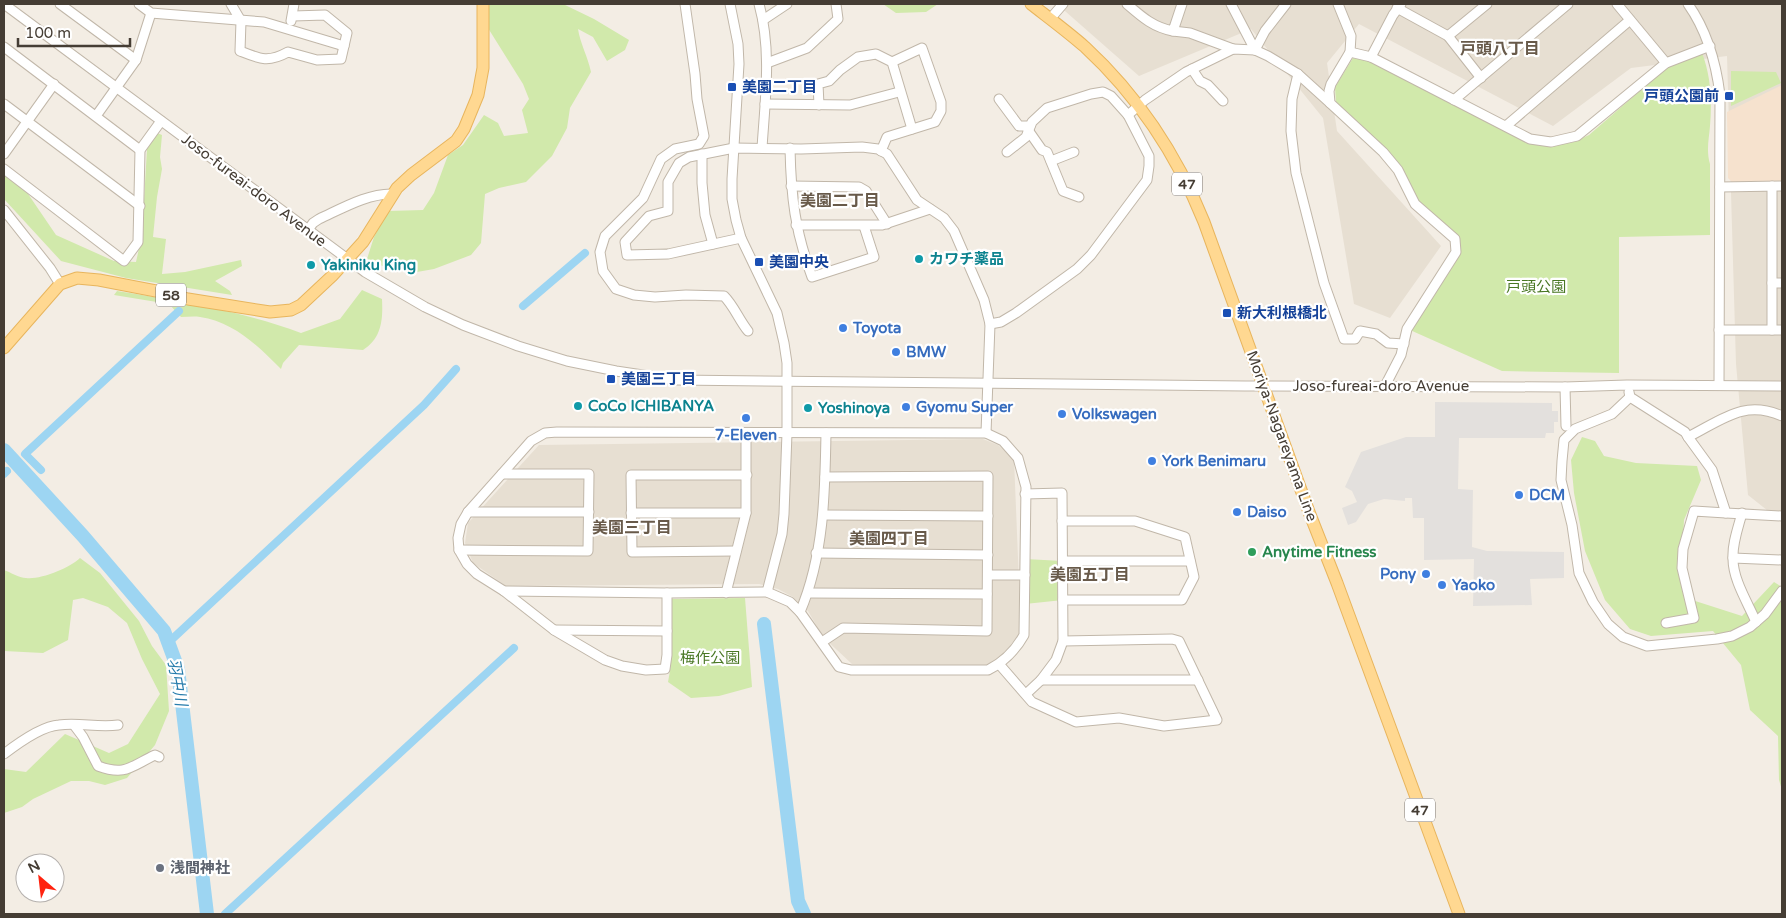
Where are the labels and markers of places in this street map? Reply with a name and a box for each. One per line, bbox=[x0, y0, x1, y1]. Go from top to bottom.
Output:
place label: 美園二丁目 bbox=[742, 78, 817, 96]
marker: 美園二丁目 bbox=[726, 81, 738, 93]
place label: 戸頭公園前 bbox=[1644, 87, 1719, 105]
marker: 戸頭公園前 bbox=[1723, 90, 1735, 102]
place label: カワチ薬品 bbox=[929, 250, 1004, 268]
place label: 美園中央 bbox=[769, 253, 829, 271]
marker: カワチ薬品 bbox=[913, 253, 925, 265]
place label: Yakiniku King bbox=[321, 256, 416, 275]
marker: 美園中央 bbox=[753, 256, 765, 268]
marker: Yakiniku King bbox=[305, 259, 317, 271]
place label: 新大利根橋北 bbox=[1237, 304, 1327, 322]
marker: 新大利根橋北 bbox=[1221, 307, 1233, 319]
place label: Toyota bbox=[852, 319, 901, 338]
marker: Toyota bbox=[837, 322, 849, 334]
place label: BMW bbox=[906, 343, 947, 361]
marker: BMW bbox=[890, 346, 902, 358]
place label: 美園三丁目 bbox=[621, 370, 696, 388]
marker: 美園三丁目 bbox=[605, 373, 617, 385]
place label: CoCo ICHIBANYA bbox=[588, 397, 714, 415]
place label: Gyomu Super bbox=[916, 398, 1013, 417]
place label: Yoshinoya bbox=[818, 399, 890, 418]
marker: CoCo ICHIBANYA bbox=[572, 400, 584, 412]
marker: Gyomu Super bbox=[900, 401, 912, 413]
marker: Yoshinoya bbox=[802, 402, 814, 414]
place label: Volkswagen bbox=[1072, 405, 1157, 424]
marker: Volkswagen bbox=[1056, 408, 1068, 420]
marker: 7-Eleven bbox=[740, 412, 752, 424]
place label: 7-Eleven bbox=[715, 426, 777, 444]
place label: York Benimaru bbox=[1162, 452, 1266, 470]
marker: York Benimaru bbox=[1146, 455, 1158, 467]
place label: DCM bbox=[1529, 486, 1565, 504]
marker: DCM bbox=[1513, 489, 1525, 501]
place label: Daiso bbox=[1247, 503, 1287, 521]
marker: Daiso bbox=[1231, 506, 1243, 518]
place label: Anytime Fitness bbox=[1262, 543, 1377, 562]
marker: Anytime Fitness bbox=[1246, 546, 1258, 558]
place label: Pony bbox=[1380, 565, 1416, 584]
marker: Pony bbox=[1420, 568, 1432, 580]
place label: Yaoko bbox=[1452, 576, 1495, 594]
marker: Yaoko bbox=[1436, 579, 1448, 591]
place label: 浅間神社 bbox=[170, 859, 230, 877]
marker: 浅間神社 bbox=[154, 862, 166, 874]

